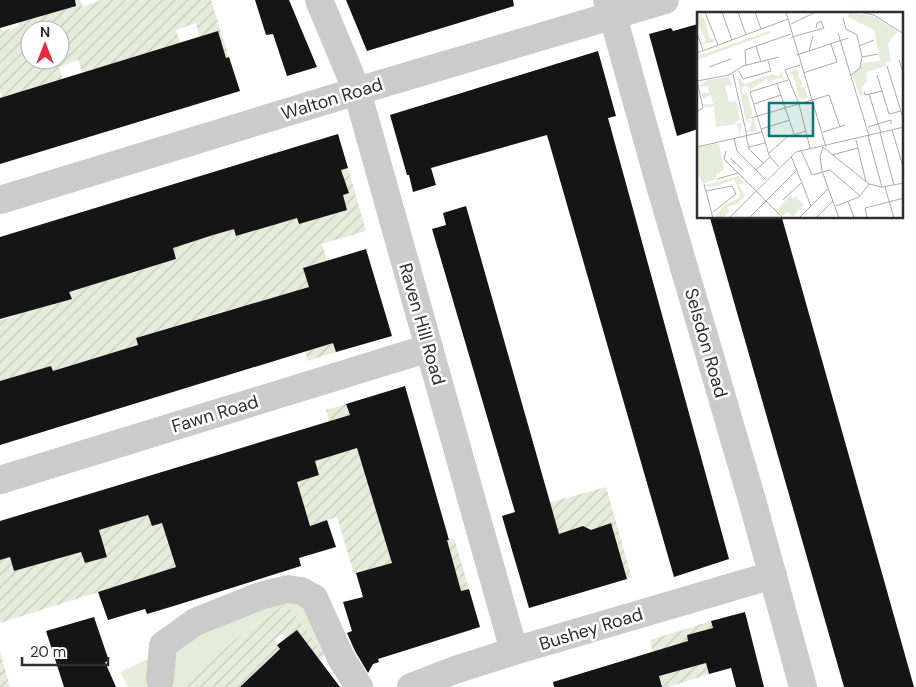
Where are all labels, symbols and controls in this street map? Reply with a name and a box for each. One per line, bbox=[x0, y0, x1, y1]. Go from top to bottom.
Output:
inset map bbox=[697, 12, 904, 219]
north arrow bbox=[20, 20, 70, 70]
text: N bbox=[40, 23, 50, 41]
street label: Walton Road bbox=[278, 72, 386, 126]
street label: Raven Hill Road bbox=[393, 260, 451, 388]
street label: Selsdon Road bbox=[679, 286, 733, 400]
street label: Fawn Road bbox=[169, 389, 261, 439]
street label: Bushey Road bbox=[536, 602, 646, 656]
scale bar bbox=[22, 634, 109, 666]
text: 20 m bbox=[30, 642, 66, 662]

